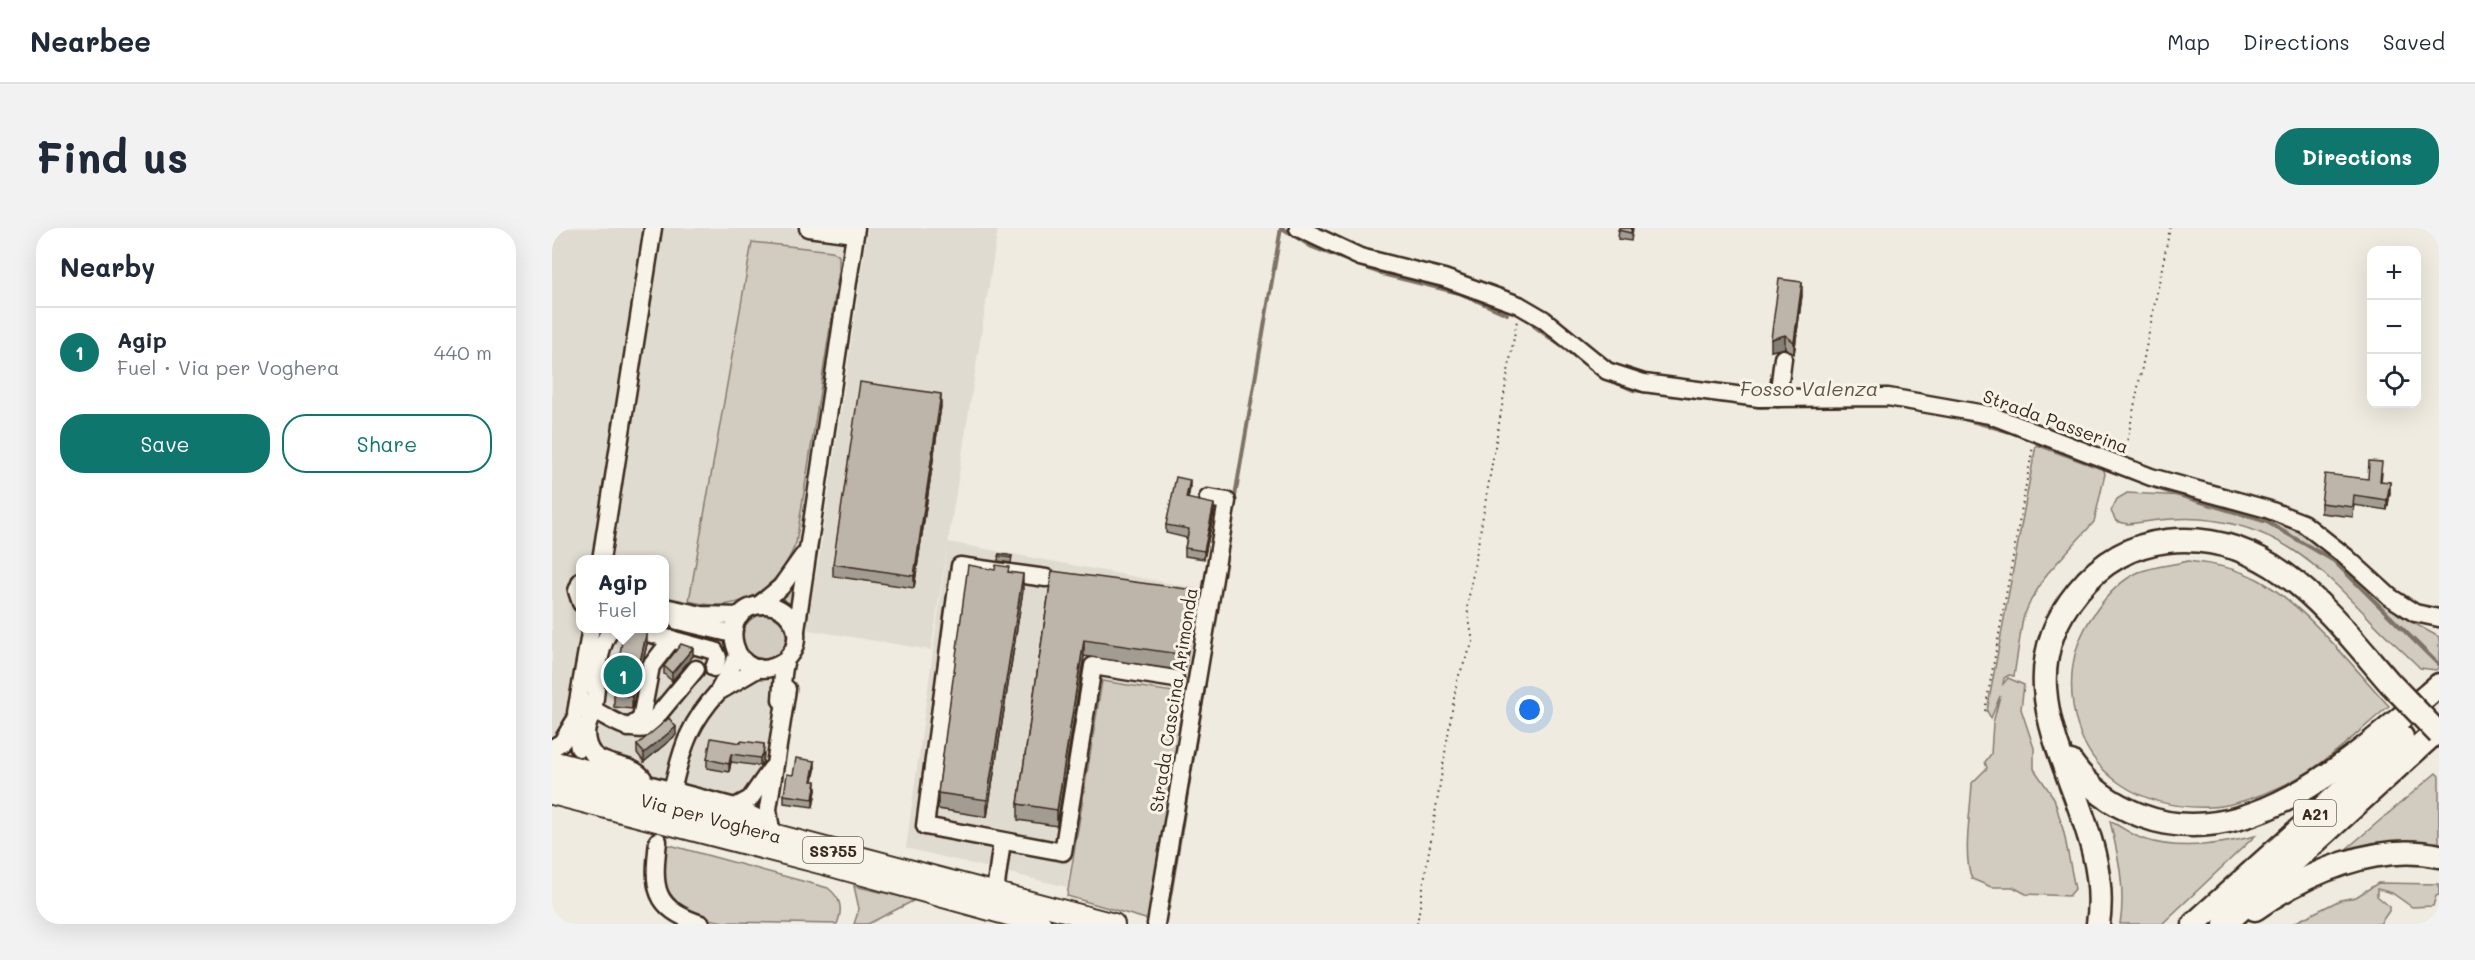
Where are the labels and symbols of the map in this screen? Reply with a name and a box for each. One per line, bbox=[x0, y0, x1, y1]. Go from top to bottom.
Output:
water label: Fosso Valenza bbox=[1740, 375, 1878, 401]
street label: Strada Passerina bbox=[1980, 384, 2132, 458]
street label: Strada Cascina Arimonda bbox=[1143, 586, 1203, 814]
pin: 1 bbox=[604, 652, 642, 698]
your location bbox=[1515, 695, 1544, 724]
street label: Via per Voghera bbox=[638, 788, 784, 848]
road number: A21 bbox=[2294, 800, 2336, 826]
road number: SS755 bbox=[803, 837, 863, 863]

